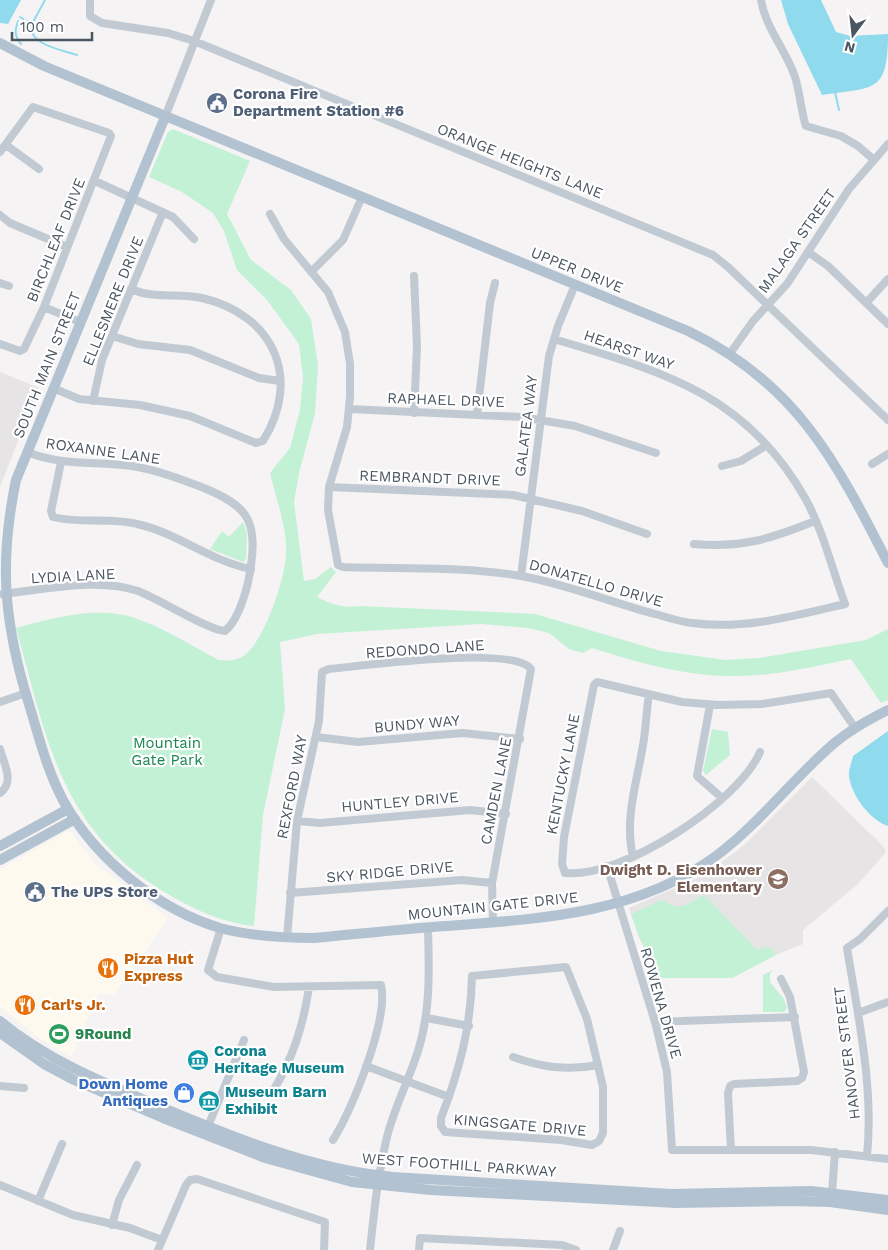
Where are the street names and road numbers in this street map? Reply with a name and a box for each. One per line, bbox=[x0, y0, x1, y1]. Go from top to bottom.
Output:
street label: ORANGE HEIGHTS LANE bbox=[434, 119, 606, 203]
street label: BIRCHLEAF DRIVE bbox=[23, 175, 89, 305]
street label: MALAGA STREET bbox=[754, 185, 840, 297]
street label: ELLESMERE DRIVE bbox=[79, 234, 147, 368]
street label: UPPER DRIVE bbox=[528, 243, 626, 297]
street label: SOUTH MAIN STREET bbox=[9, 289, 85, 441]
street label: HEARST WAY bbox=[581, 326, 677, 374]
street label: GALATEA WAY bbox=[511, 374, 541, 478]
street label: RAPHAEL DRIVE bbox=[387, 389, 505, 411]
street label: ROXANNE LANE bbox=[45, 434, 161, 468]
street label: REMBRANDT DRIVE bbox=[359, 467, 501, 489]
street label: DONATELLO DRIVE bbox=[527, 555, 665, 611]
street label: LYDIA LANE bbox=[30, 565, 116, 587]
street label: REDONDO LANE bbox=[365, 636, 485, 662]
street label: BUNDY WAY bbox=[373, 711, 461, 737]
street label: KENTUCKY LANE bbox=[542, 712, 584, 836]
street label: REXFORD WAY bbox=[273, 733, 311, 841]
street label: CAMDEN LANE bbox=[477, 736, 515, 846]
street label: HUNTLEY DRIVE bbox=[341, 788, 459, 816]
street label: SKY RIDGE DRIVE bbox=[326, 857, 454, 887]
street label: MOUNTAIN GATE DRIVE bbox=[407, 888, 579, 924]
street label: ROWENA DRIVE bbox=[637, 945, 685, 1061]
street label: HANOVER STREET bbox=[830, 986, 864, 1120]
street label: KINGSGATE DRIVE bbox=[453, 1110, 587, 1140]
street label: WEST FOOTHILL PARKWAY bbox=[361, 1149, 557, 1181]

